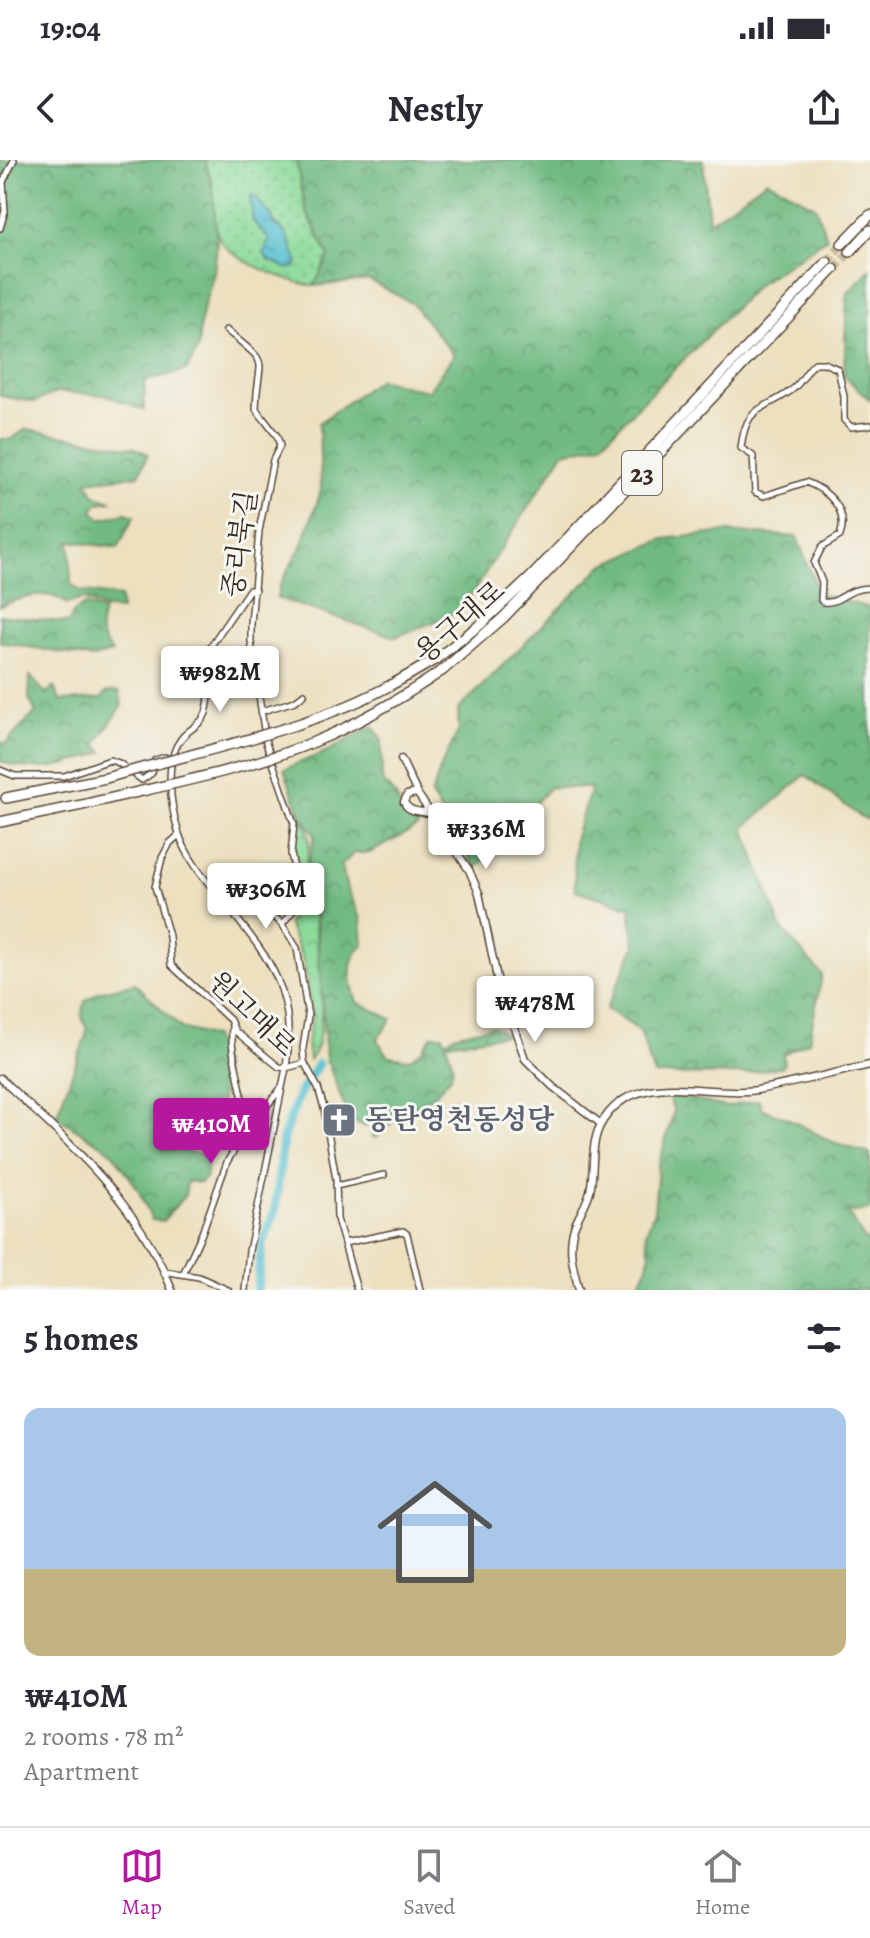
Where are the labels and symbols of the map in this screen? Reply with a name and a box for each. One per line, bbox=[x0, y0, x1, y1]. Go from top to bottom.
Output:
road number: 23 bbox=[622, 451, 662, 495]
street label: 중리북길 bbox=[214, 488, 266, 600]
street label: 용구대로 bbox=[407, 572, 513, 672]
pin: ₩982M bbox=[164, 646, 276, 714]
pin: ₩336M bbox=[430, 803, 542, 871]
pin: ₩306M bbox=[210, 863, 322, 931]
street label: 원고매로 bbox=[200, 963, 304, 1065]
pin: ₩478M bbox=[479, 976, 591, 1044]
pin: ₩410M bbox=[155, 1098, 267, 1166]
church icon: 동탄영천동성당 bbox=[320, 1101, 358, 1139]
place label: 동탄영천동성당 bbox=[365, 1101, 555, 1139]

